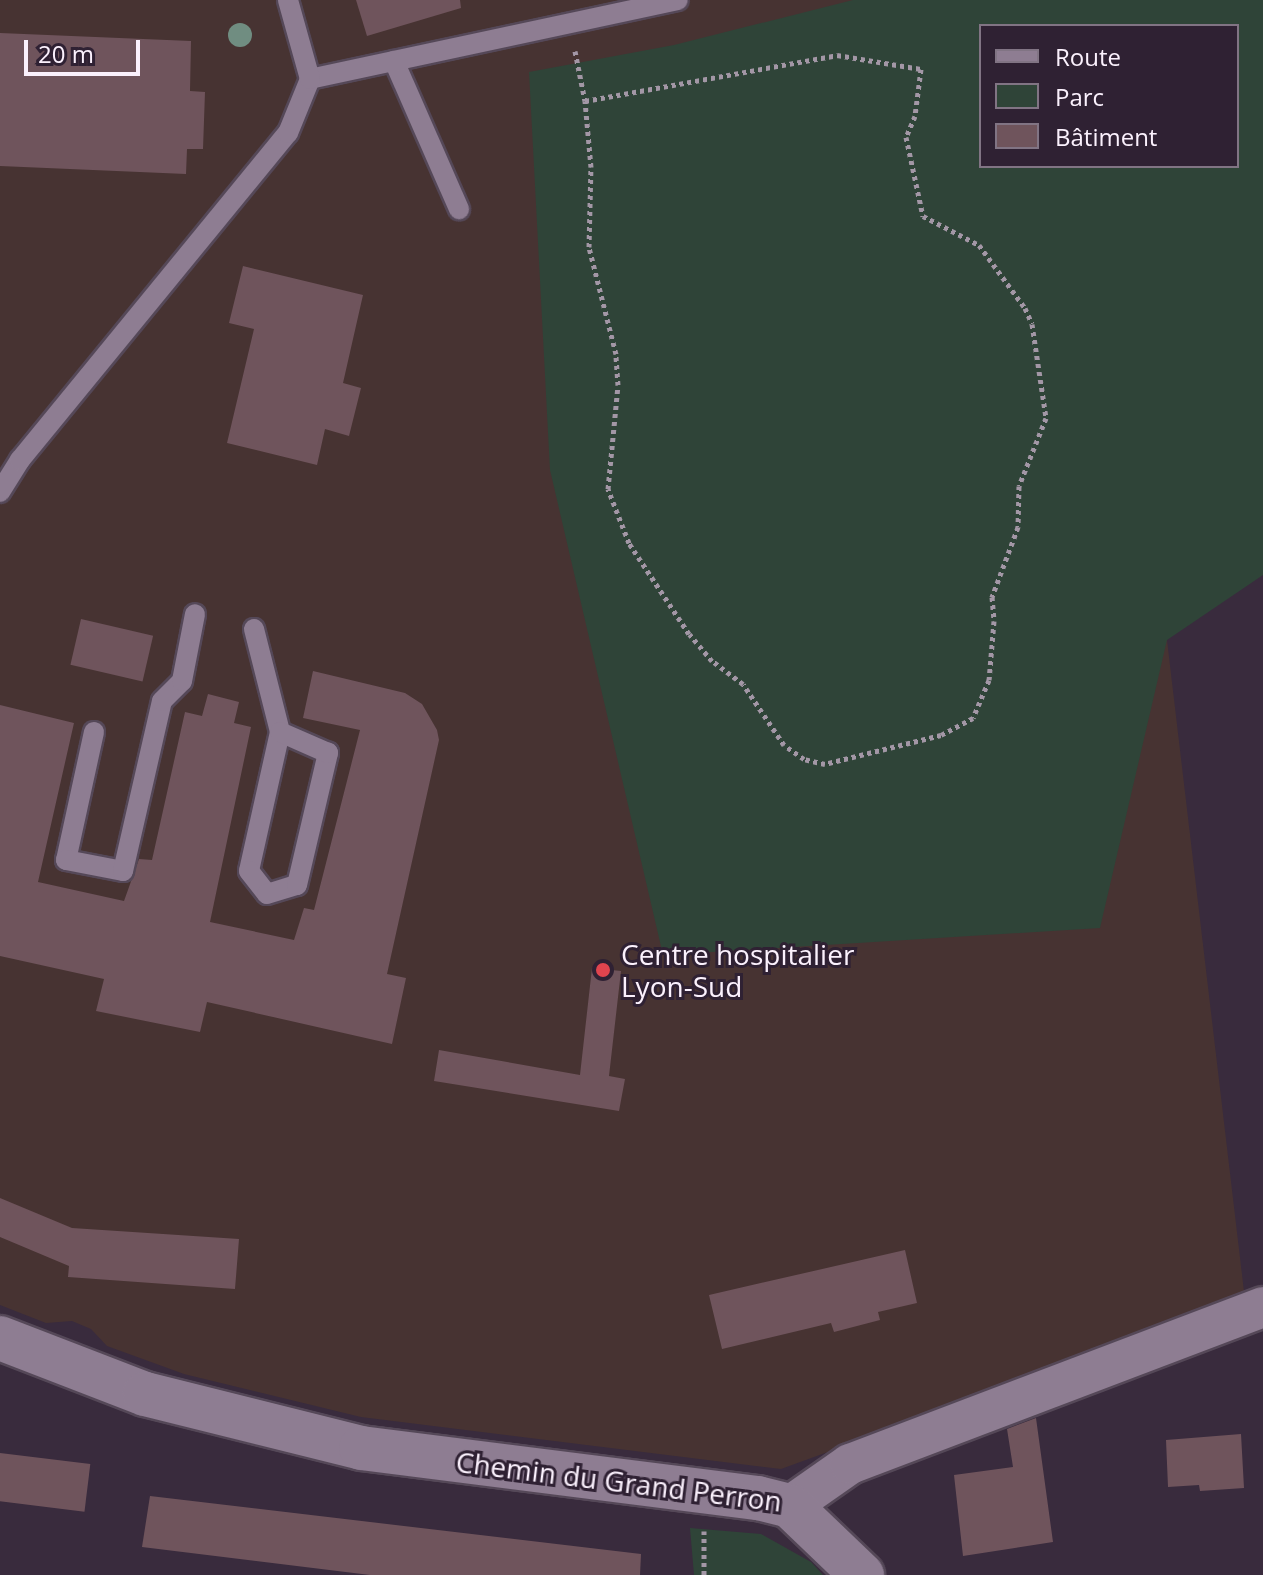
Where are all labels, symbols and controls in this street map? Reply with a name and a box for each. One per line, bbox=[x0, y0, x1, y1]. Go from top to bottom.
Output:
scale bar bbox=[28, 24, 144, 74]
legend bbox=[979, 24, 1239, 168]
text: 20 m bbox=[38, 37, 94, 70]
text: Route bbox=[1055, 40, 1121, 73]
text: Parc bbox=[1055, 80, 1104, 113]
text: Bâtiment bbox=[1055, 120, 1157, 153]
place label: Centre hospitalier Lyon-Sud bbox=[621, 937, 854, 1003]
marker: Centre hospitalier Lyon-Sud bbox=[592, 959, 614, 981]
street label: Chemin du Grand Perron bbox=[454, 1444, 784, 1518]

